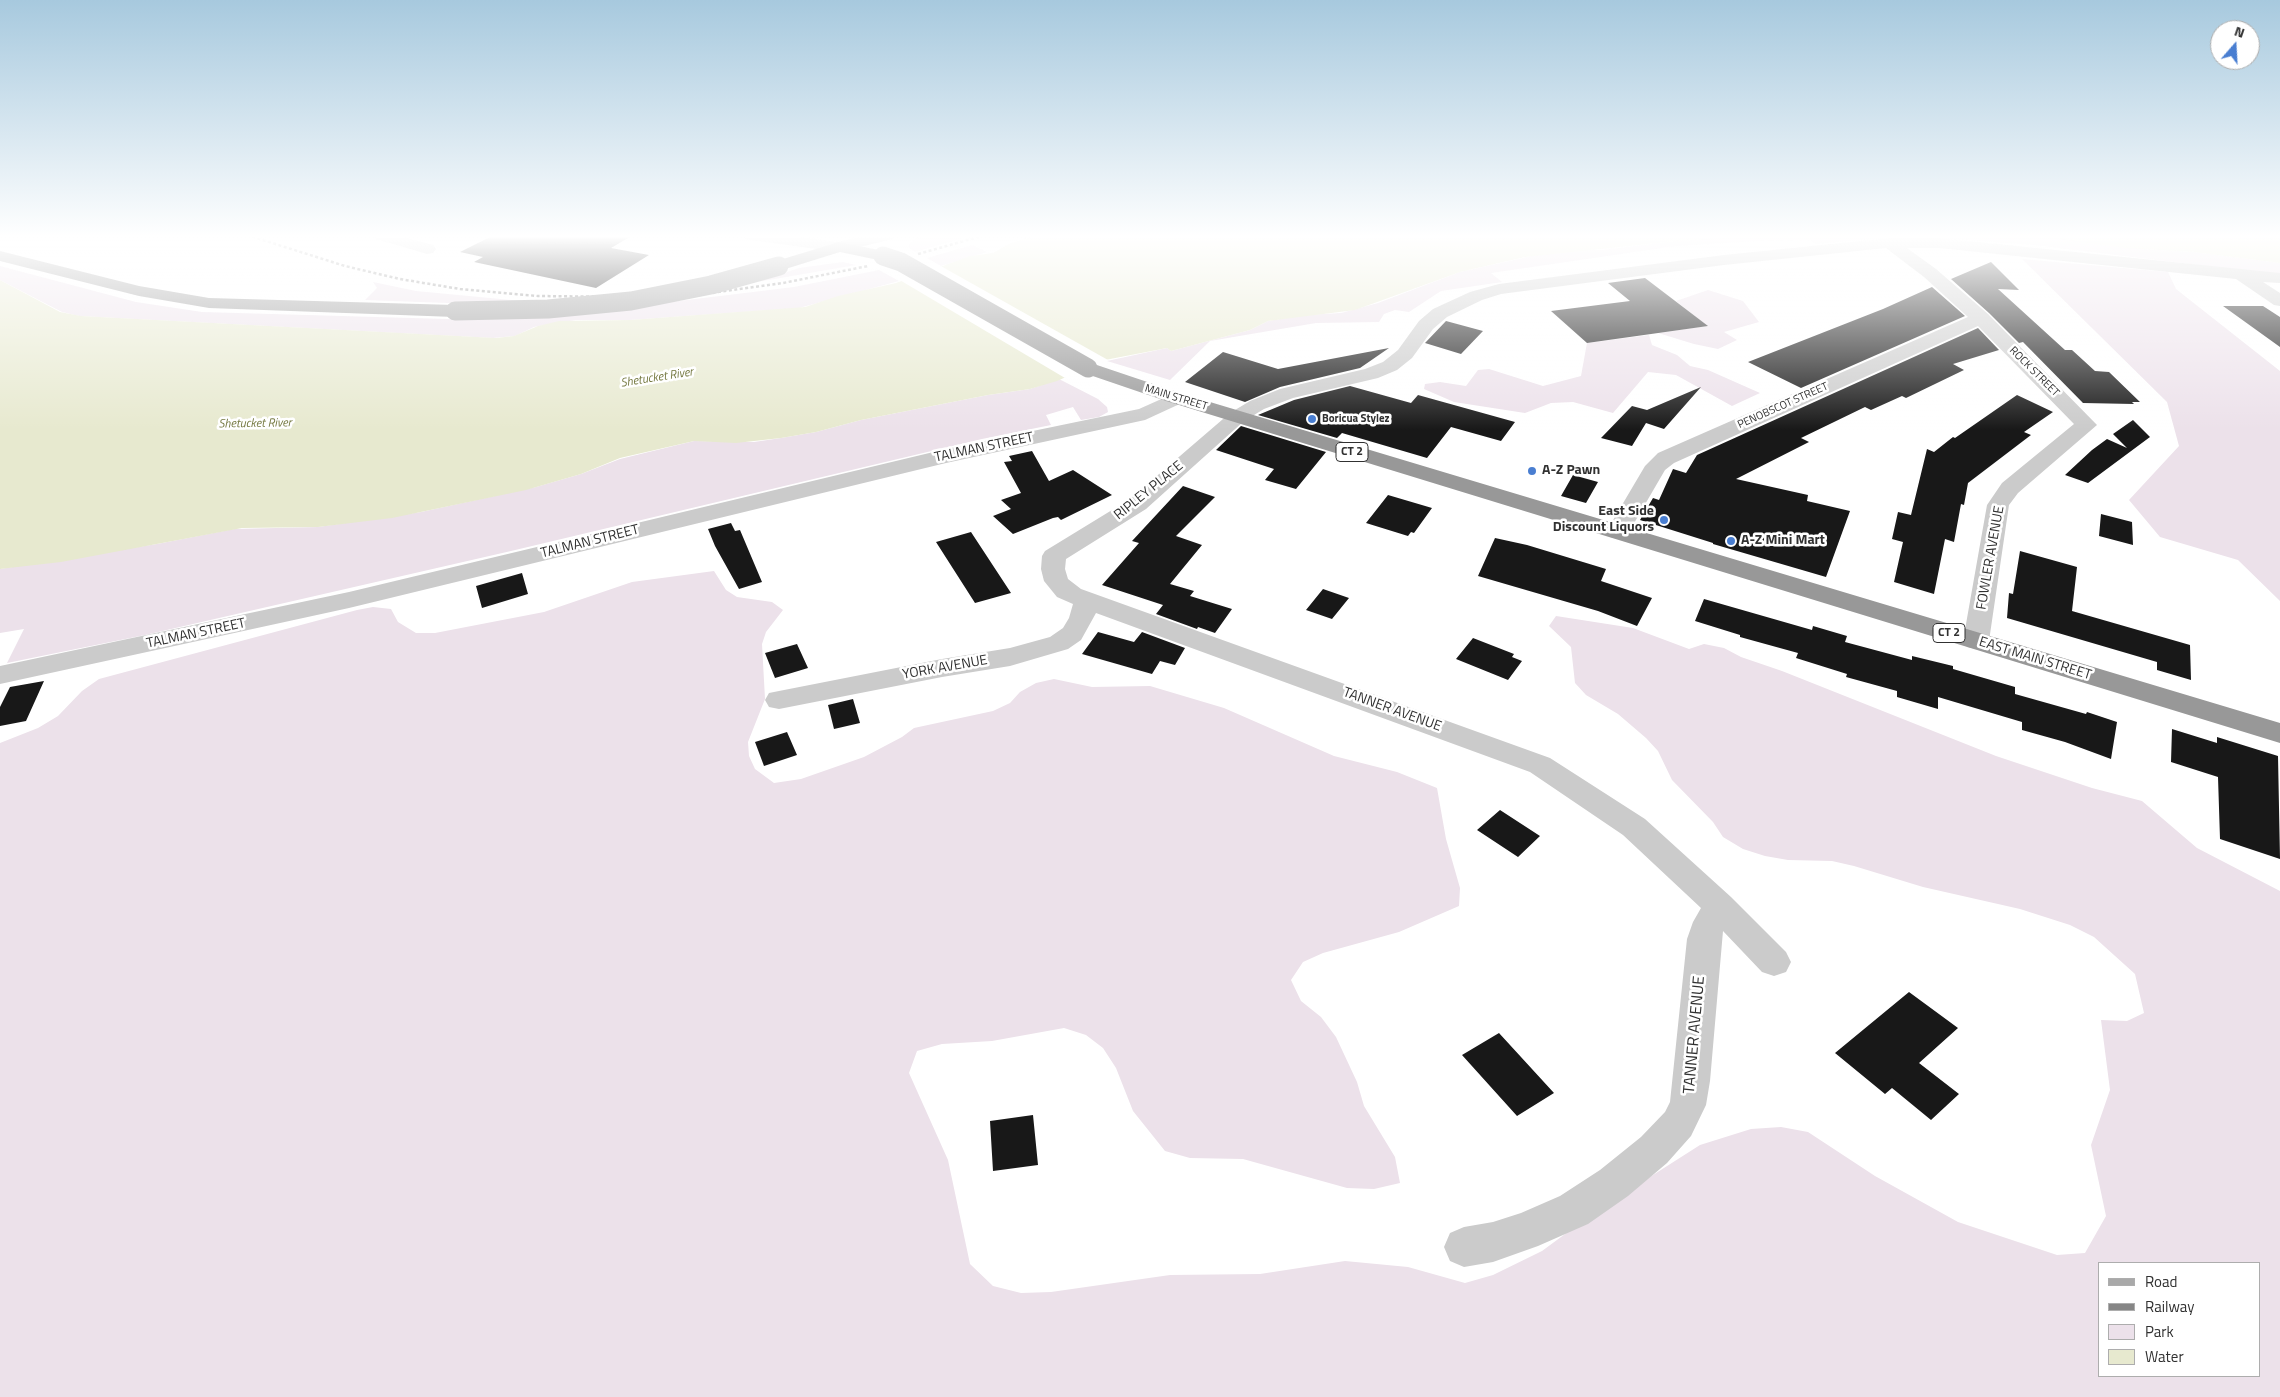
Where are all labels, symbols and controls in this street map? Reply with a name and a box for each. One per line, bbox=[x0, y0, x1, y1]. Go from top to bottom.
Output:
north arrow bbox=[2210, 20, 2260, 70]
text: N bbox=[2232, 20, 2248, 43]
street label: ROCK STREET bbox=[2006, 344, 2062, 400]
water label: Shetucket River bbox=[620, 365, 694, 391]
street label: PENOBSCOT STREET bbox=[1736, 380, 1830, 432]
street label: MAIN STREET bbox=[1143, 382, 1209, 414]
place label: Boricua Stylez bbox=[1322, 412, 1390, 426]
marker: Boricua Stylez bbox=[1306, 413, 1318, 425]
water label: Shetucket River bbox=[218, 416, 292, 432]
street label: TALMAN STREET bbox=[933, 429, 1035, 467]
road number: CT 2 bbox=[1336, 442, 1368, 462]
street label: RIPLEY PLACE bbox=[1111, 458, 1187, 524]
place label: A-Z Pawn bbox=[1542, 463, 1600, 479]
marker: A-Z Pawn bbox=[1526, 465, 1538, 477]
place label: East Side Discount Liquors bbox=[1553, 504, 1654, 536]
street label: FOWLER AVENUE bbox=[1974, 505, 2008, 611]
marker: East Side Discount Liquors bbox=[1658, 514, 1670, 526]
street label: TALMAN STREET bbox=[539, 522, 641, 562]
place label: A-Z Mini Mart bbox=[1741, 533, 1825, 549]
marker: A-Z Mini Mart bbox=[1725, 535, 1737, 547]
street label: TALMAN STREET bbox=[145, 615, 247, 653]
road number: CT 2 bbox=[1933, 624, 1965, 642]
street label: EAST MAIN STREET bbox=[1977, 634, 2093, 684]
street label: YORK AVENUE bbox=[901, 652, 989, 684]
street label: TANNER AVENUE bbox=[1341, 684, 1443, 736]
street label: TANNER AVENUE bbox=[1680, 975, 1710, 1095]
legend bbox=[2098, 1262, 2260, 1377]
text: Road bbox=[2145, 1270, 2177, 1293]
text: Railway bbox=[2145, 1295, 2195, 1318]
text: Park bbox=[2145, 1320, 2174, 1343]
text: Water bbox=[2145, 1345, 2184, 1368]

